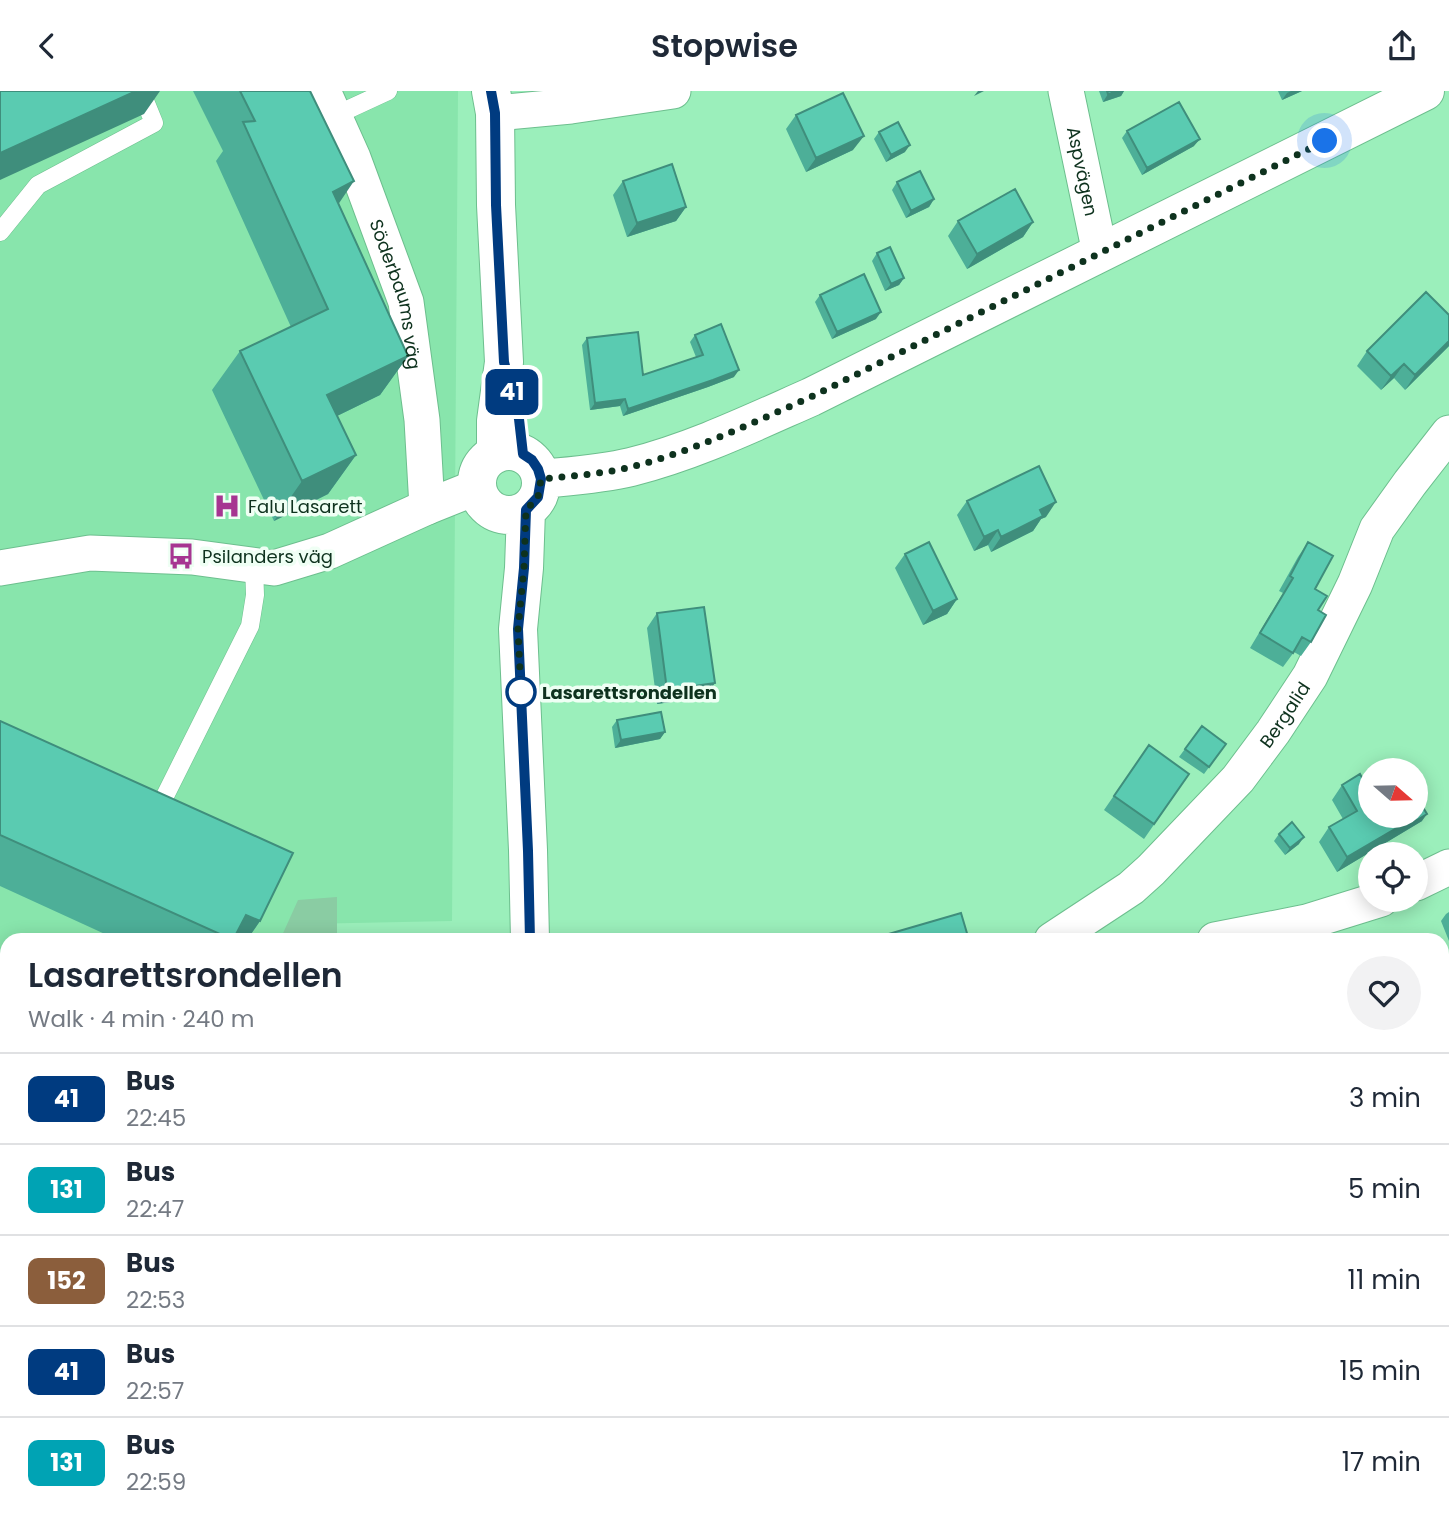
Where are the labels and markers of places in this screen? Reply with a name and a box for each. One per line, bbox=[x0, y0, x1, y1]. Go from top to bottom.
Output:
hospital icon: Falu Lasarett bbox=[212, 491, 242, 521]
place label: Falu Lasarett bbox=[248, 494, 362, 519]
bus stop icon: Psilanders väg bbox=[166, 541, 196, 571]
place label: Psilanders väg bbox=[202, 544, 333, 569]
marker: Lasarettsrondellen bbox=[506, 677, 536, 707]
place label: Lasarettsrondellen bbox=[542, 680, 717, 705]

